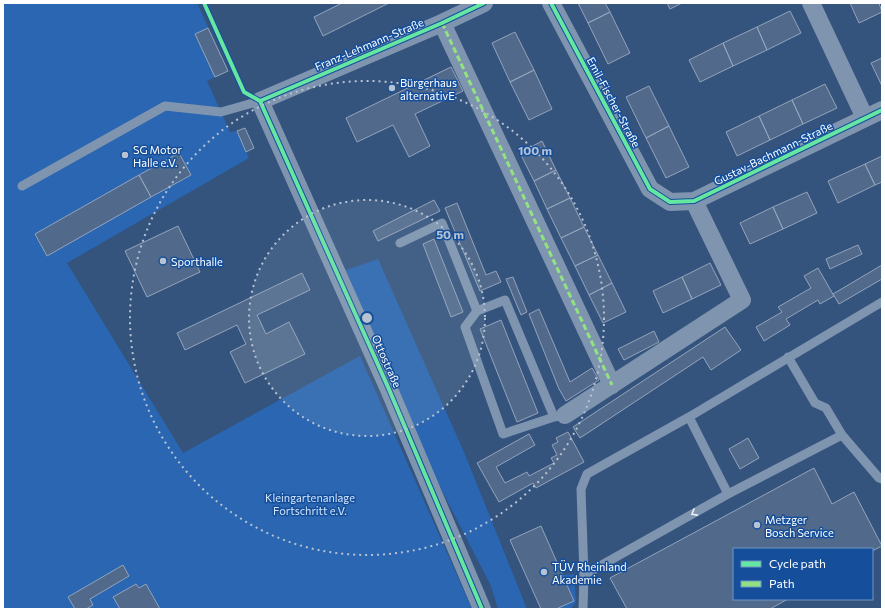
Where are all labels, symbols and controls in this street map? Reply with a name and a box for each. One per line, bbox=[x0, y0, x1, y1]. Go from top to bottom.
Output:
street label: Franz-Lehmann-Straße bbox=[313, 15, 426, 73]
street label: Emil-Fischer-Straße bbox=[585, 55, 643, 150]
place label: Bürgerhaus alternativE bbox=[400, 76, 457, 102]
marker: Bürgerhaus alternativE bbox=[387, 83, 397, 93]
street label: Gustav-Bachmann-Straße bbox=[712, 119, 835, 187]
place label: SG Motor Halle e.V. bbox=[133, 143, 183, 169]
text: 100 m bbox=[518, 143, 552, 157]
marker: SG Motor Halle e.V. bbox=[120, 150, 130, 160]
text: 50 m bbox=[436, 227, 464, 241]
place label: Sporthalle bbox=[171, 255, 223, 268]
marker: Sporthalle bbox=[158, 256, 168, 266]
centre of rings bbox=[360, 311, 374, 325]
street label: Ottostraße bbox=[370, 333, 404, 390]
park label: Kleingartenanlage Fortschritt e.V. bbox=[265, 491, 355, 517]
one-way arrow bbox=[691, 508, 698, 516]
place label: Metzger Bosch Service bbox=[765, 513, 834, 539]
marker: Metzger Bosch Service bbox=[752, 520, 762, 530]
legend bbox=[733, 548, 873, 600]
text: Cycle path bbox=[769, 556, 826, 570]
place label: TÜV Rheinland Akademie bbox=[552, 559, 627, 586]
marker: TÜV Rheinland Akademie bbox=[539, 567, 549, 577]
text: Path bbox=[769, 576, 795, 590]

